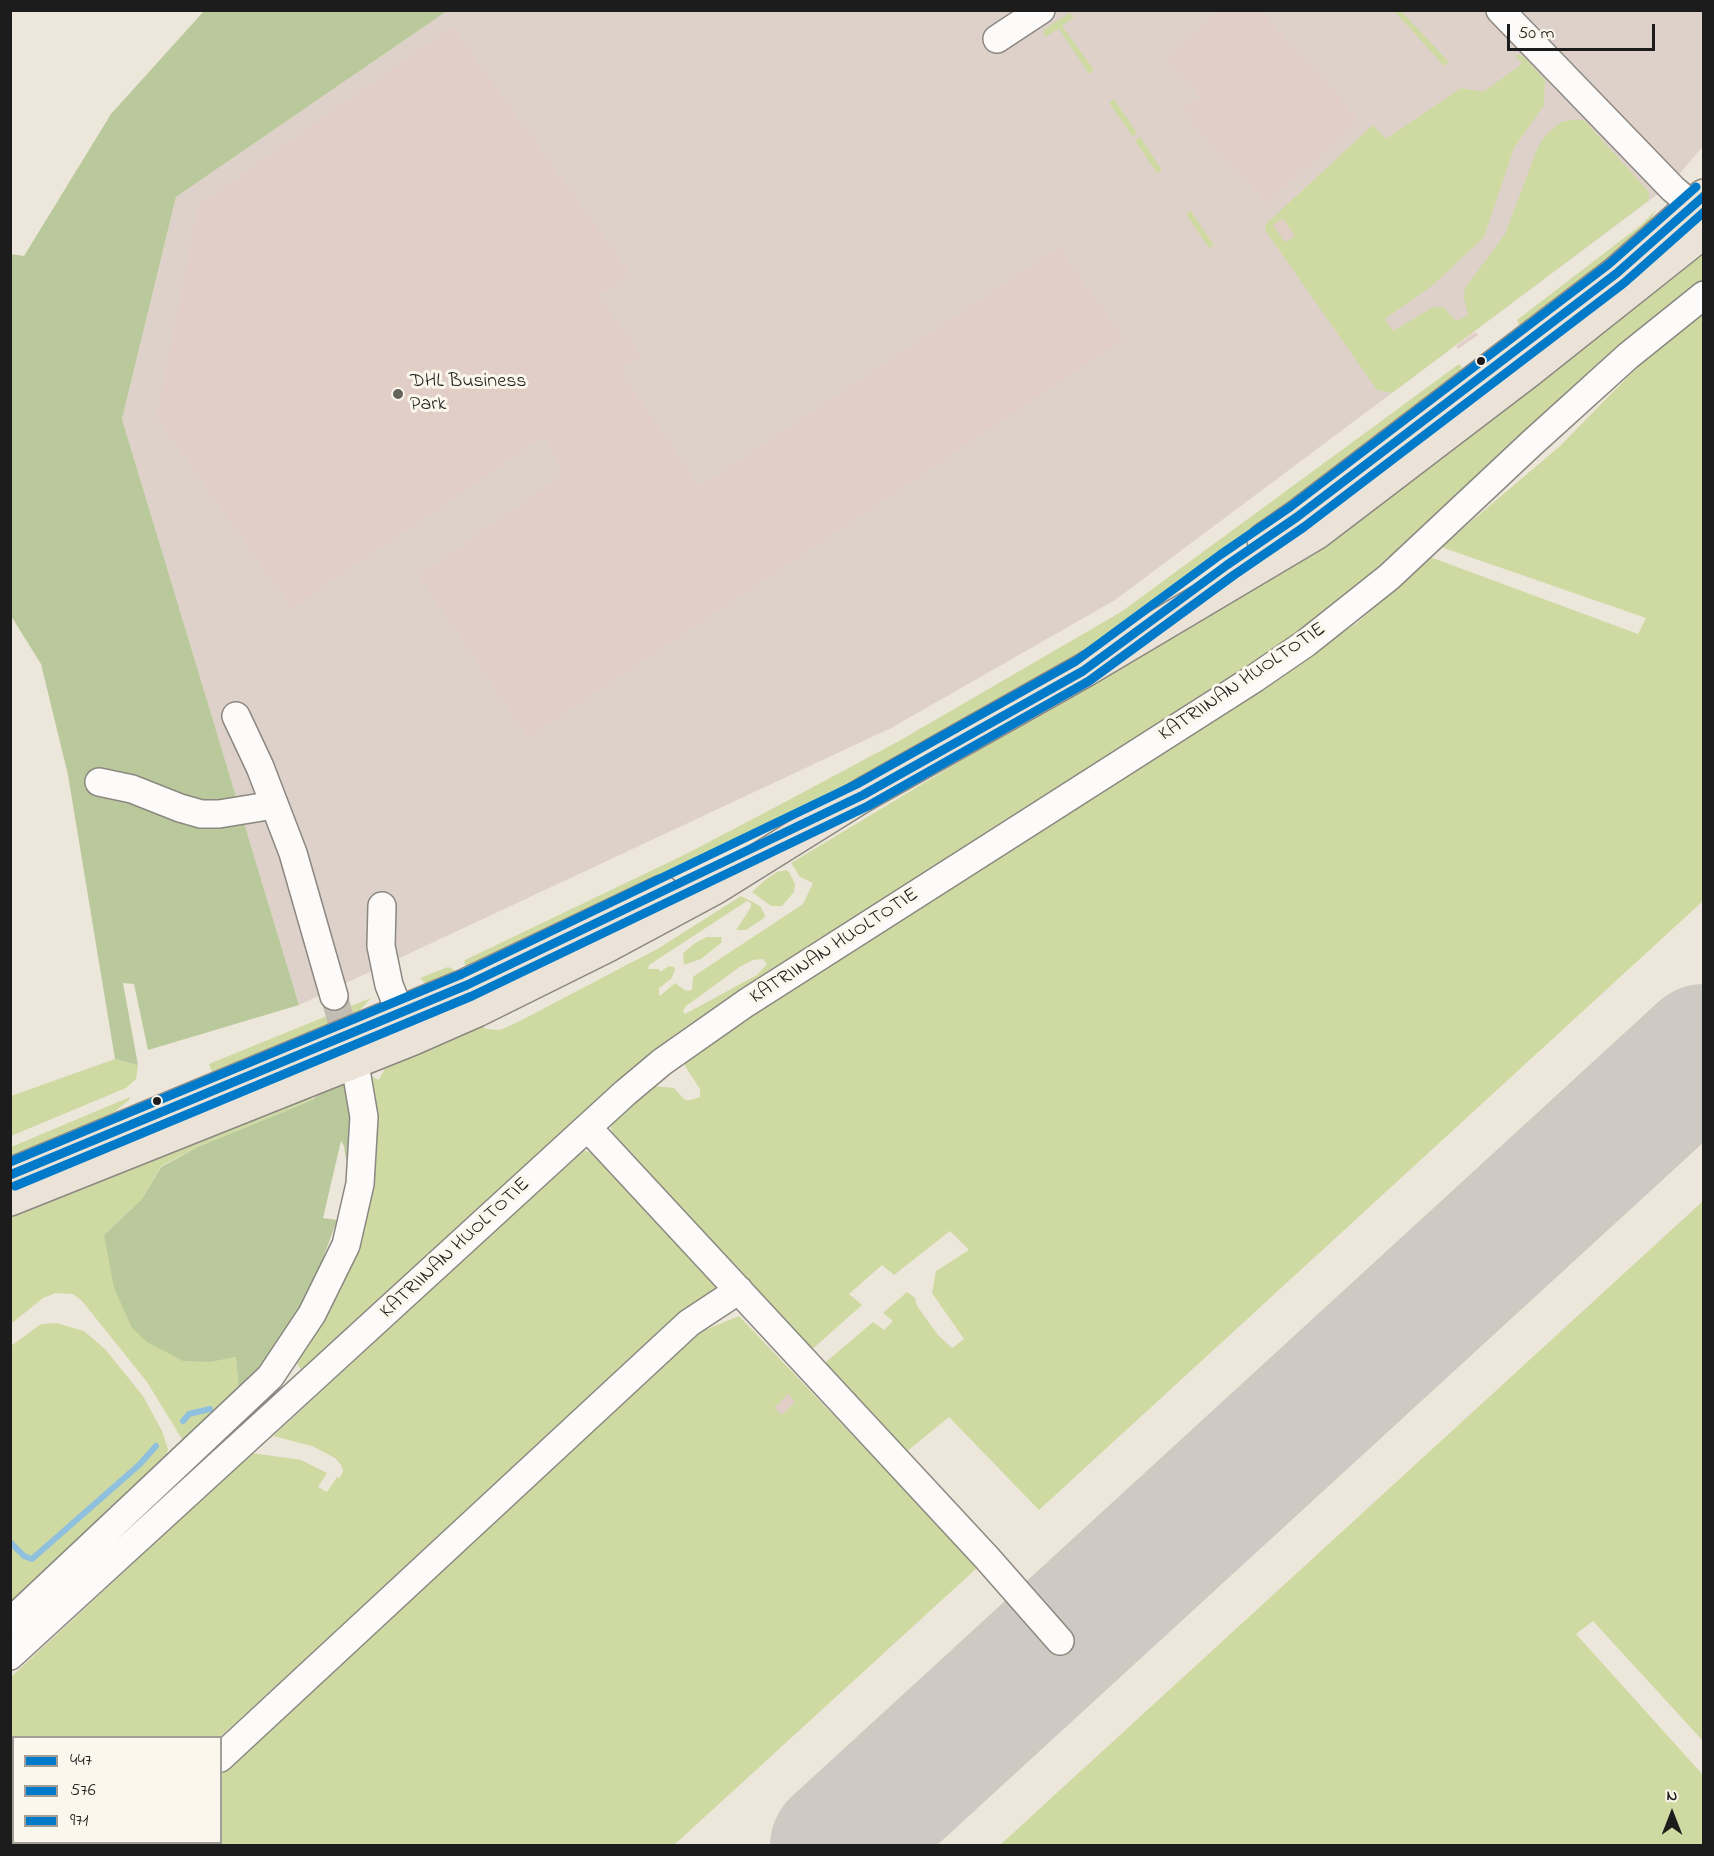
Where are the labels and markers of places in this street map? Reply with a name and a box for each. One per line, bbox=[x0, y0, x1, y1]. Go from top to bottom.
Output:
unlabelled marker bbox=[1475, 355, 1487, 367]
place label: DHL Business Park bbox=[410, 371, 526, 418]
marker: DHL Business Park bbox=[391, 387, 405, 401]
unlabelled marker bbox=[151, 1095, 163, 1107]

